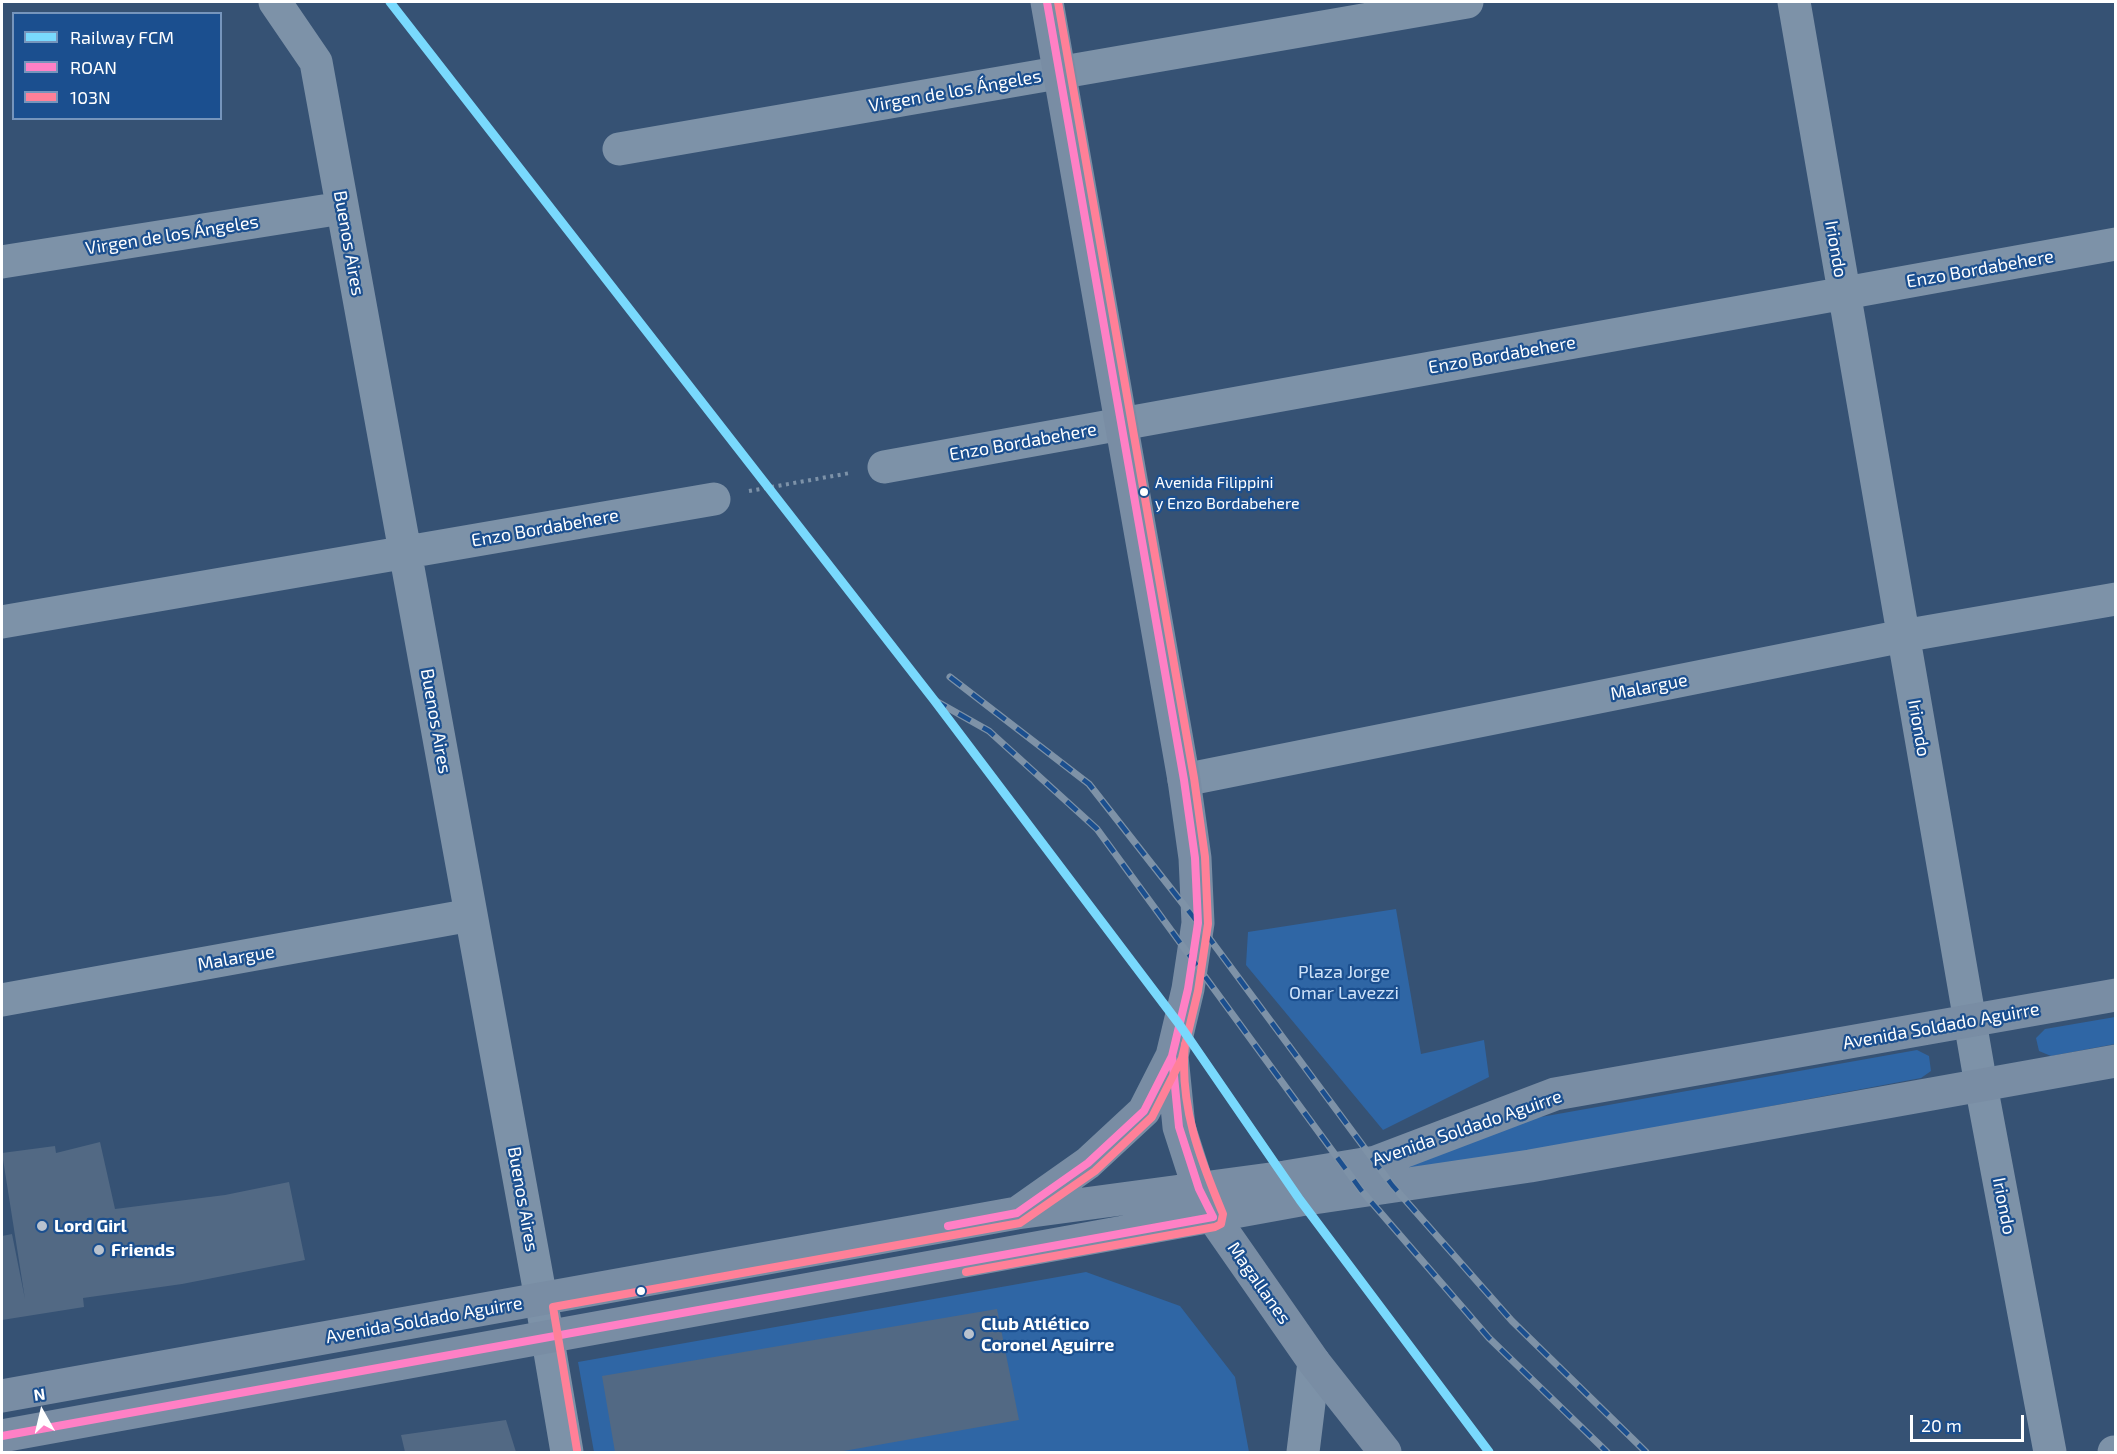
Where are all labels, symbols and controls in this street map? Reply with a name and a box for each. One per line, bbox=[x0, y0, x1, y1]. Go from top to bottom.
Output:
legend bbox=[12, 12, 222, 120]
text: Railway FCM bbox=[70, 26, 174, 48]
text: ROAN bbox=[70, 56, 117, 78]
street label: Virgen de los Ángeles bbox=[867, 65, 1043, 117]
text: 103N bbox=[70, 86, 111, 108]
street label: Buenos Aires bbox=[329, 189, 369, 297]
street label: Virgen de los Ángeles bbox=[84, 211, 260, 259]
street label: Iriondo bbox=[1820, 219, 1852, 279]
street label: Enzo Bordabehere bbox=[1905, 245, 2055, 293]
street label: Enzo Bordabehere bbox=[1427, 331, 1577, 379]
street label: Enzo Bordabehere bbox=[948, 418, 1098, 466]
place label: Avenida Filippini y Enzo Bordabehere bbox=[1155, 473, 1300, 511]
marker: Avenida Filippini y Enzo Bordabehere bbox=[1138, 486, 1150, 498]
street label: Enzo Bordabehere bbox=[470, 504, 620, 552]
street label: Buenos Aires bbox=[416, 667, 456, 775]
street label: Malargue bbox=[1609, 669, 1689, 705]
street label: Iriondo bbox=[1903, 698, 1935, 758]
street label: Malargue bbox=[196, 941, 276, 975]
park label: Plaza Jorge Omar Lavezzi bbox=[1289, 961, 1399, 1004]
street label: Avenida Soldado Aguirre bbox=[1841, 998, 2041, 1054]
street label: Avenida Soldado Aguirre bbox=[1369, 1085, 1565, 1171]
street label: Buenos Aires bbox=[503, 1145, 543, 1253]
street label: Iriondo bbox=[1988, 1176, 2020, 1236]
place label: Lord Girl bbox=[54, 1215, 127, 1237]
marker: Lord Girl bbox=[35, 1219, 49, 1233]
street label: Magallanes bbox=[1223, 1238, 1295, 1328]
place label: Friends bbox=[111, 1239, 175, 1261]
marker: Friends bbox=[92, 1243, 106, 1257]
unlabelled marker bbox=[635, 1285, 647, 1297]
street label: Avenida Soldado Aguirre bbox=[324, 1292, 524, 1348]
place label: Club Atlético Coronel Aguirre bbox=[981, 1313, 1114, 1356]
marker: Club Atlético Coronel Aguirre bbox=[962, 1327, 976, 1341]
north arrow bbox=[12, 1382, 72, 1442]
text: N bbox=[32, 1383, 46, 1404]
scale bar bbox=[1913, 1403, 2027, 1441]
text: 20 m bbox=[1921, 1414, 1962, 1436]

